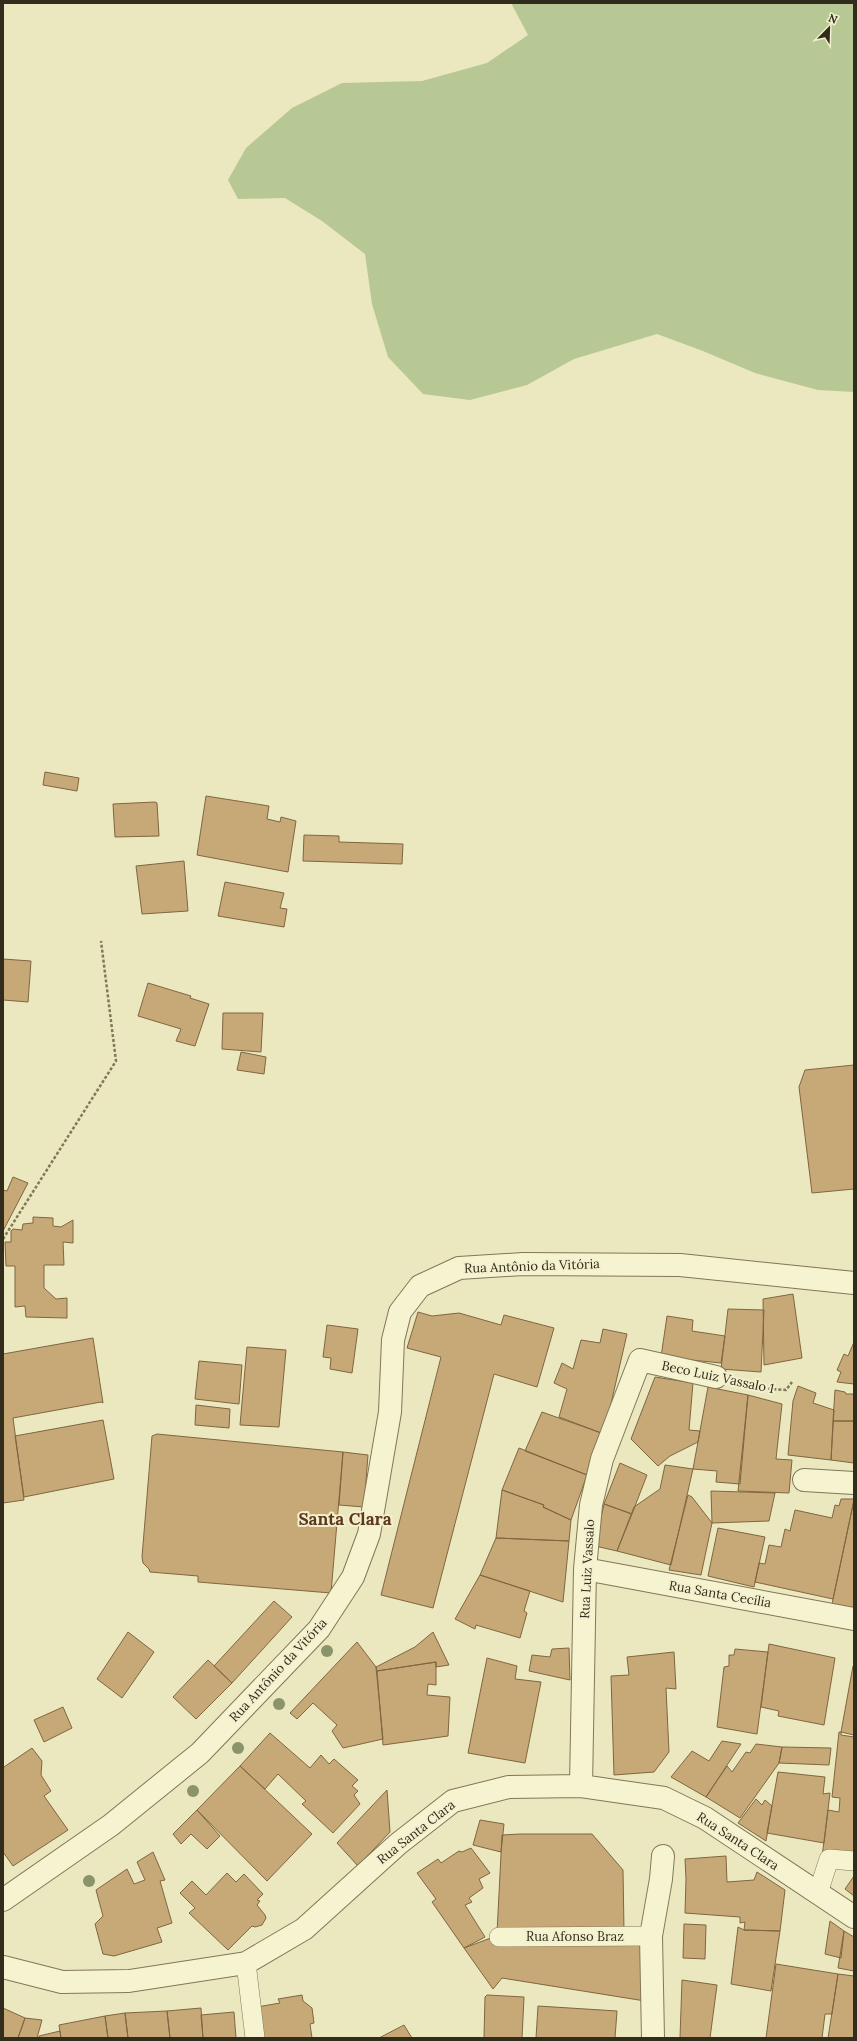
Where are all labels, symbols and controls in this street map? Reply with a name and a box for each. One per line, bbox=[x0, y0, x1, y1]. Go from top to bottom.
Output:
north arrow bbox=[809, 8, 849, 48]
text: N bbox=[826, 11, 840, 27]
street label: Rua Antônio da Vitória bbox=[464, 1255, 600, 1277]
street label: Beco Luiz Vassalo 1 bbox=[660, 1357, 776, 1397]
district label: Santa Clara bbox=[298, 1508, 392, 1530]
street label: Rua Luiz Vassalo bbox=[576, 1518, 598, 1619]
street label: Rua Santa Cecília bbox=[668, 1577, 773, 1611]
street label: Rua Antônio da Vitória bbox=[225, 1614, 331, 1725]
street label: Rua Santa Clara bbox=[373, 1796, 459, 1868]
street label: Rua Santa Clara bbox=[694, 1808, 783, 1874]
street label: Rua Afonso Braz bbox=[526, 1928, 624, 1945]

